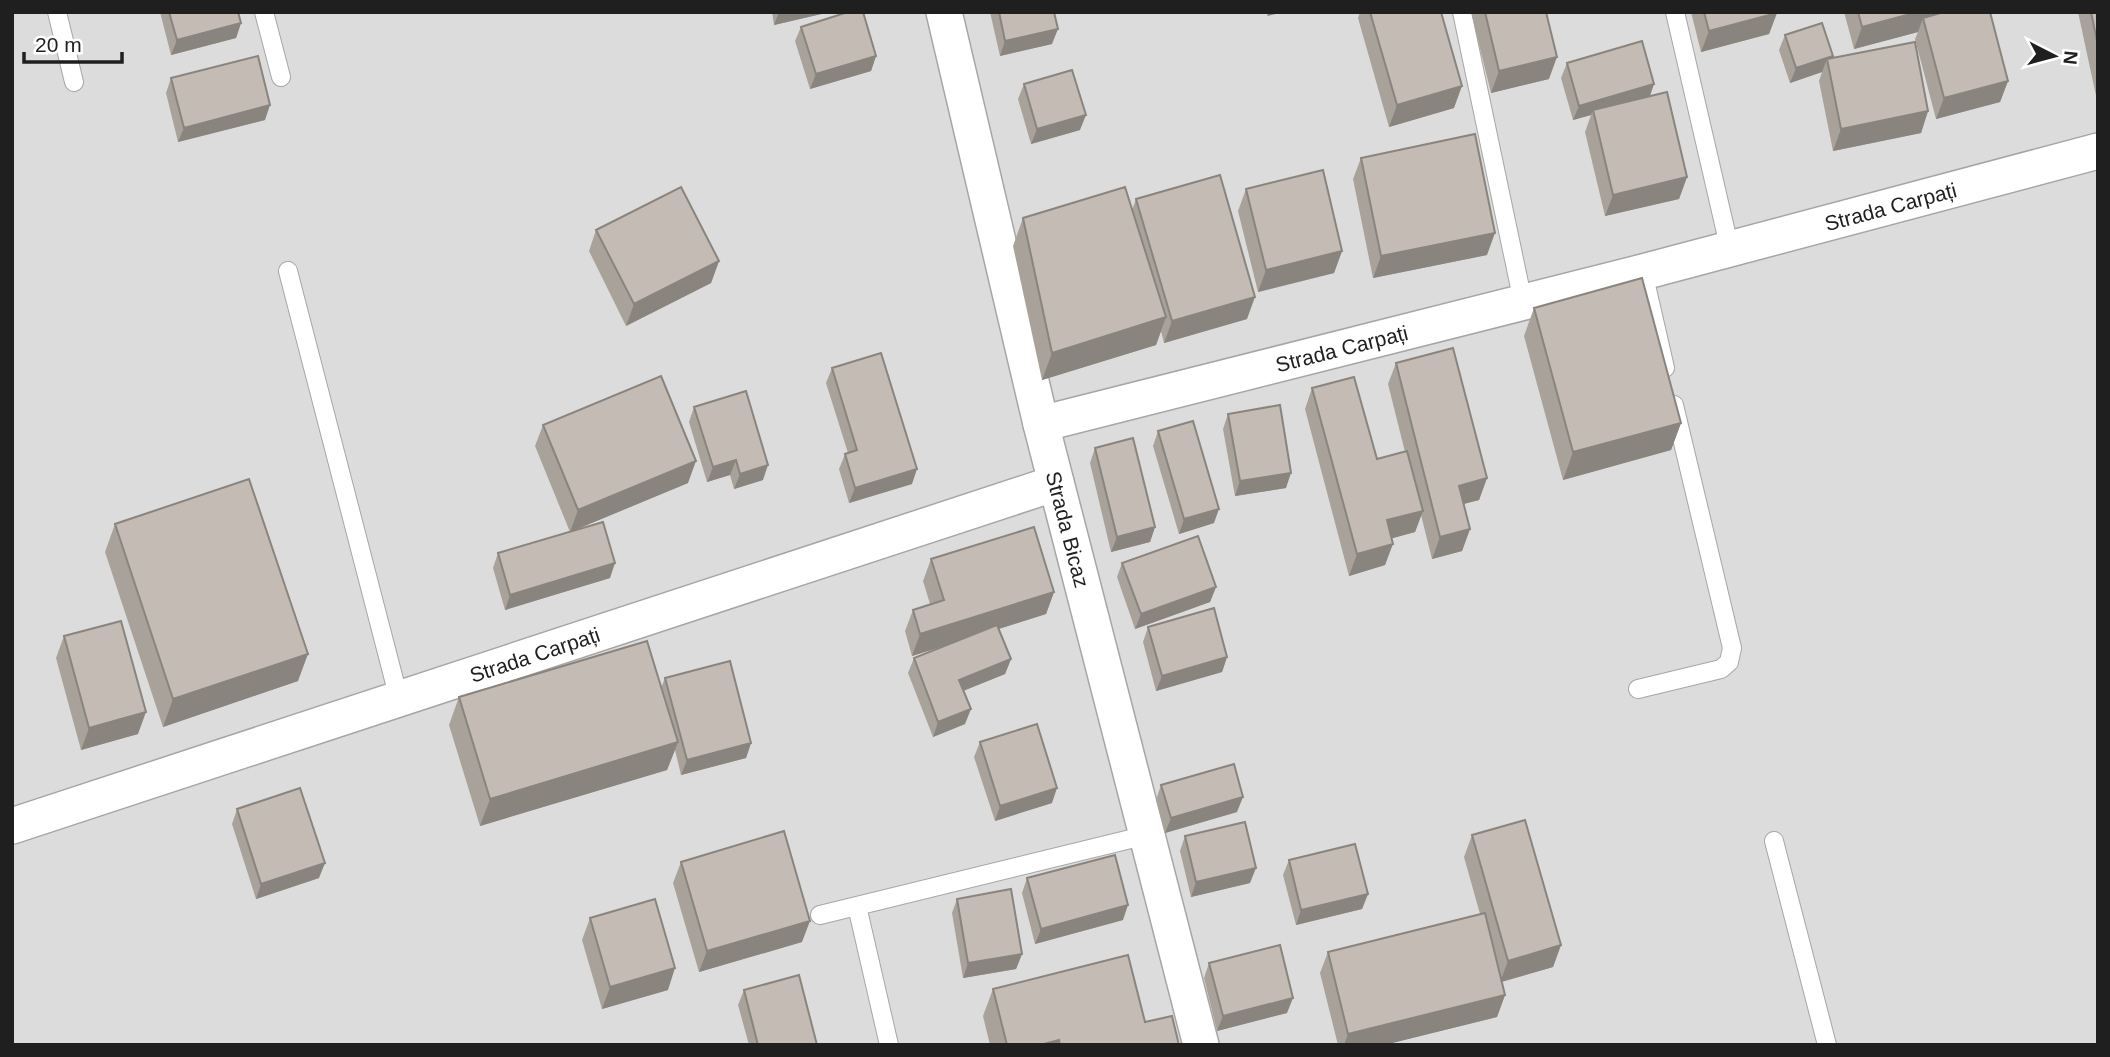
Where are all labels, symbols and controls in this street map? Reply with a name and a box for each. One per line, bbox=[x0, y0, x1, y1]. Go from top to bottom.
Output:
scale bar bbox=[24, 21, 122, 65]
north arrow bbox=[2019, 21, 2089, 91]
text: 20 m bbox=[35, 33, 82, 56]
text: N bbox=[2059, 50, 2082, 66]
street label: Strada Carpați bbox=[1822, 178, 1959, 235]
street label: Strada Carpați bbox=[1273, 320, 1410, 376]
street label: Strada Bicaz bbox=[1042, 469, 1094, 590]
street label: Strada Carpați bbox=[467, 622, 602, 686]

